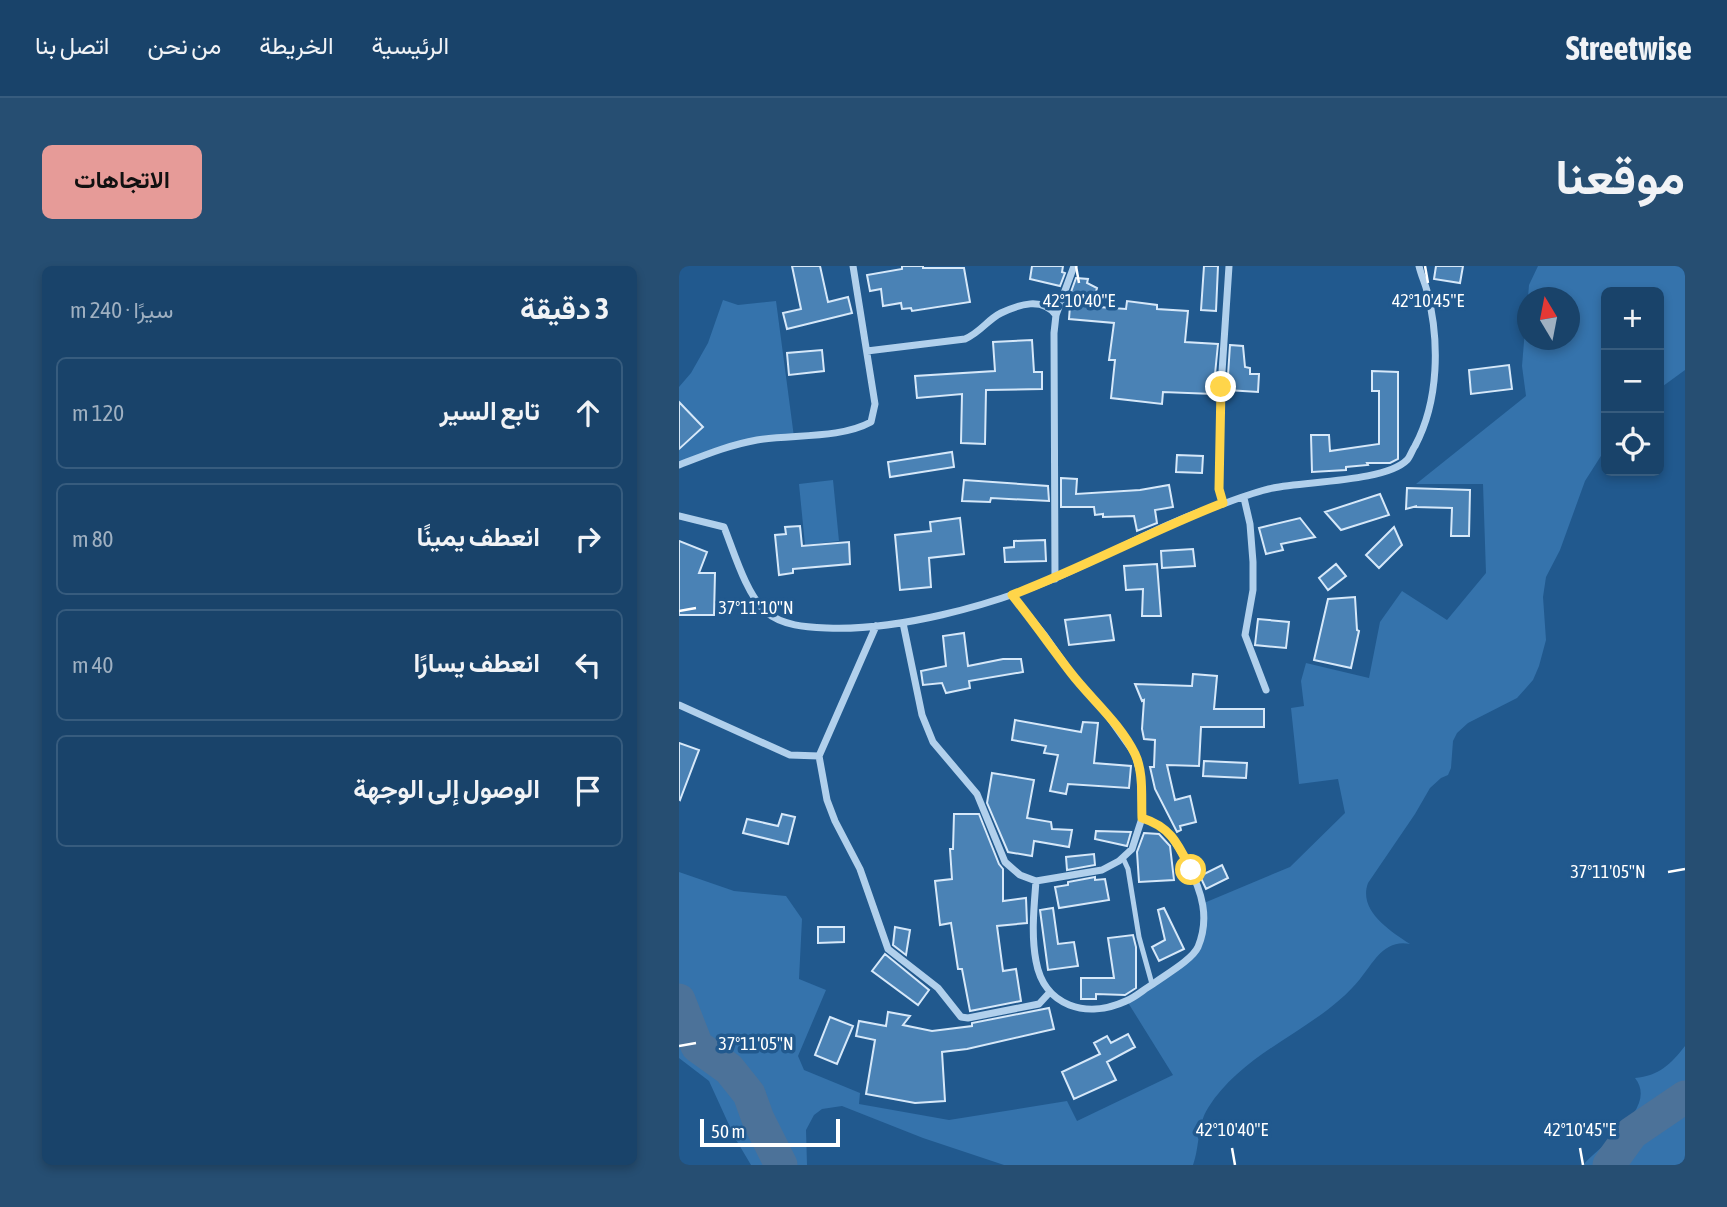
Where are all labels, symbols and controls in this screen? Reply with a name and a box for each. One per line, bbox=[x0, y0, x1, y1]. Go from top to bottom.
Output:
text: Streetwise bbox=[1566, 29, 1692, 67]
text: اتصل بنا bbox=[35, 32, 109, 59]
text: من نحن bbox=[147, 32, 221, 59]
text: الخريطة bbox=[259, 32, 334, 59]
text: الرئيسية bbox=[372, 32, 449, 59]
button: الاتجاهات bbox=[42, 145, 202, 219]
text: موقعنا bbox=[1555, 148, 1685, 204]
north arrow bbox=[1517, 287, 1580, 350]
map controls bbox=[1601, 287, 1664, 476]
button: + bbox=[1601, 287, 1664, 350]
text: 42°10'40"E bbox=[1043, 290, 1115, 311]
text: 42°10'45"E bbox=[1392, 290, 1464, 311]
text: 3 دقيقة bbox=[520, 291, 609, 325]
text: سيرًا · 240 m bbox=[70, 297, 173, 323]
button: − bbox=[1601, 350, 1664, 413]
route end bbox=[1205, 371, 1236, 402]
icon: ahead bbox=[569, 394, 607, 432]
text: تابع السير bbox=[439, 396, 540, 426]
text: 120 m bbox=[72, 400, 124, 426]
button: locate bbox=[1601, 413, 1664, 476]
icon: right bbox=[569, 520, 607, 558]
text: انعطف يمينًا bbox=[417, 522, 540, 552]
text: 80 m bbox=[72, 526, 113, 552]
text: 37°11'10"N bbox=[718, 597, 794, 618]
icon: left bbox=[569, 646, 607, 684]
text: انعطف يسارًا bbox=[413, 648, 540, 678]
text: 40 m bbox=[72, 652, 113, 678]
icon: arrive bbox=[569, 772, 607, 810]
text: الوصول إلى الوجهة bbox=[353, 774, 540, 804]
route start bbox=[1175, 854, 1206, 885]
text: 37°11'05"N bbox=[1570, 861, 1646, 882]
text: 37°11'05"N bbox=[718, 1033, 794, 1054]
scale bar bbox=[700, 1116, 840, 1148]
text: 42°10'40"E bbox=[1196, 1119, 1268, 1140]
text: 42°10'45"E bbox=[1544, 1119, 1616, 1140]
text: 50 m bbox=[711, 1120, 745, 1142]

